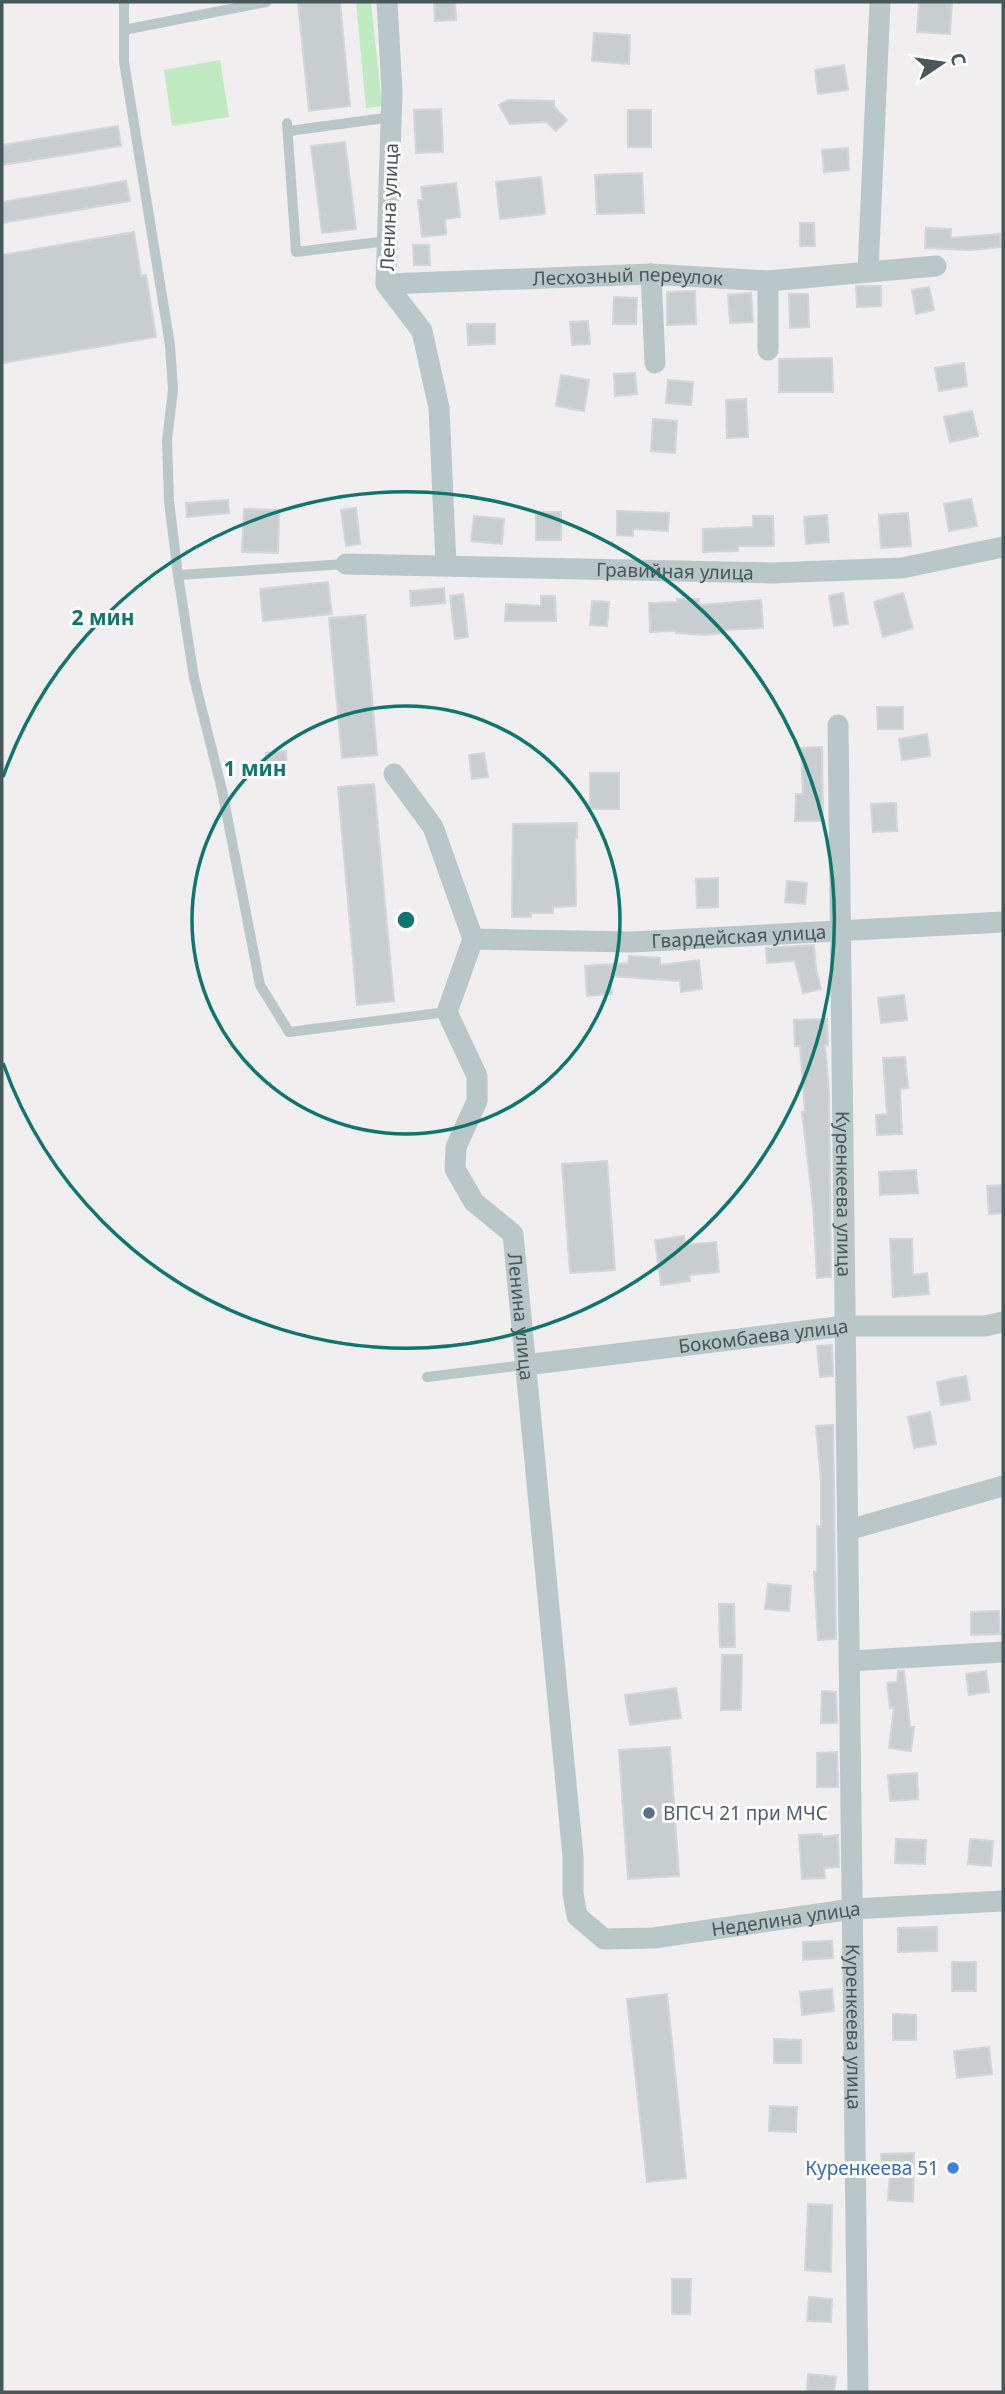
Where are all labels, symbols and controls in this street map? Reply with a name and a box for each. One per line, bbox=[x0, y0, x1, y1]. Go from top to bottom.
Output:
north arrow bbox=[907, 28, 977, 98]
text: С bbox=[945, 50, 973, 68]
street label: Ленина улица bbox=[374, 142, 404, 272]
street label: Лесхозный переулок bbox=[532, 261, 724, 291]
street label: Гравийная улица bbox=[596, 556, 754, 586]
text: 2 мин bbox=[72, 603, 134, 631]
text: 1 мин bbox=[224, 754, 286, 782]
centre of rings bbox=[394, 908, 418, 932]
street label: Гвардейская улица bbox=[651, 919, 827, 954]
street label: Куренкеева улица bbox=[830, 1111, 858, 1277]
street label: Ленина улица bbox=[502, 1251, 540, 1382]
street label: Бокомбаева улица bbox=[677, 1313, 850, 1359]
place label: ВПСЧ 21 при МЧС bbox=[663, 1800, 828, 1826]
marker: ВПСЧ 21 при МЧС bbox=[641, 1805, 657, 1821]
street label: Неделина улица bbox=[709, 1896, 861, 1942]
street label: Куренкеева улица bbox=[840, 1944, 868, 2110]
place label: Куренкеева 51 bbox=[805, 2155, 939, 2181]
marker: Куренкеева 51 bbox=[945, 2160, 961, 2176]

